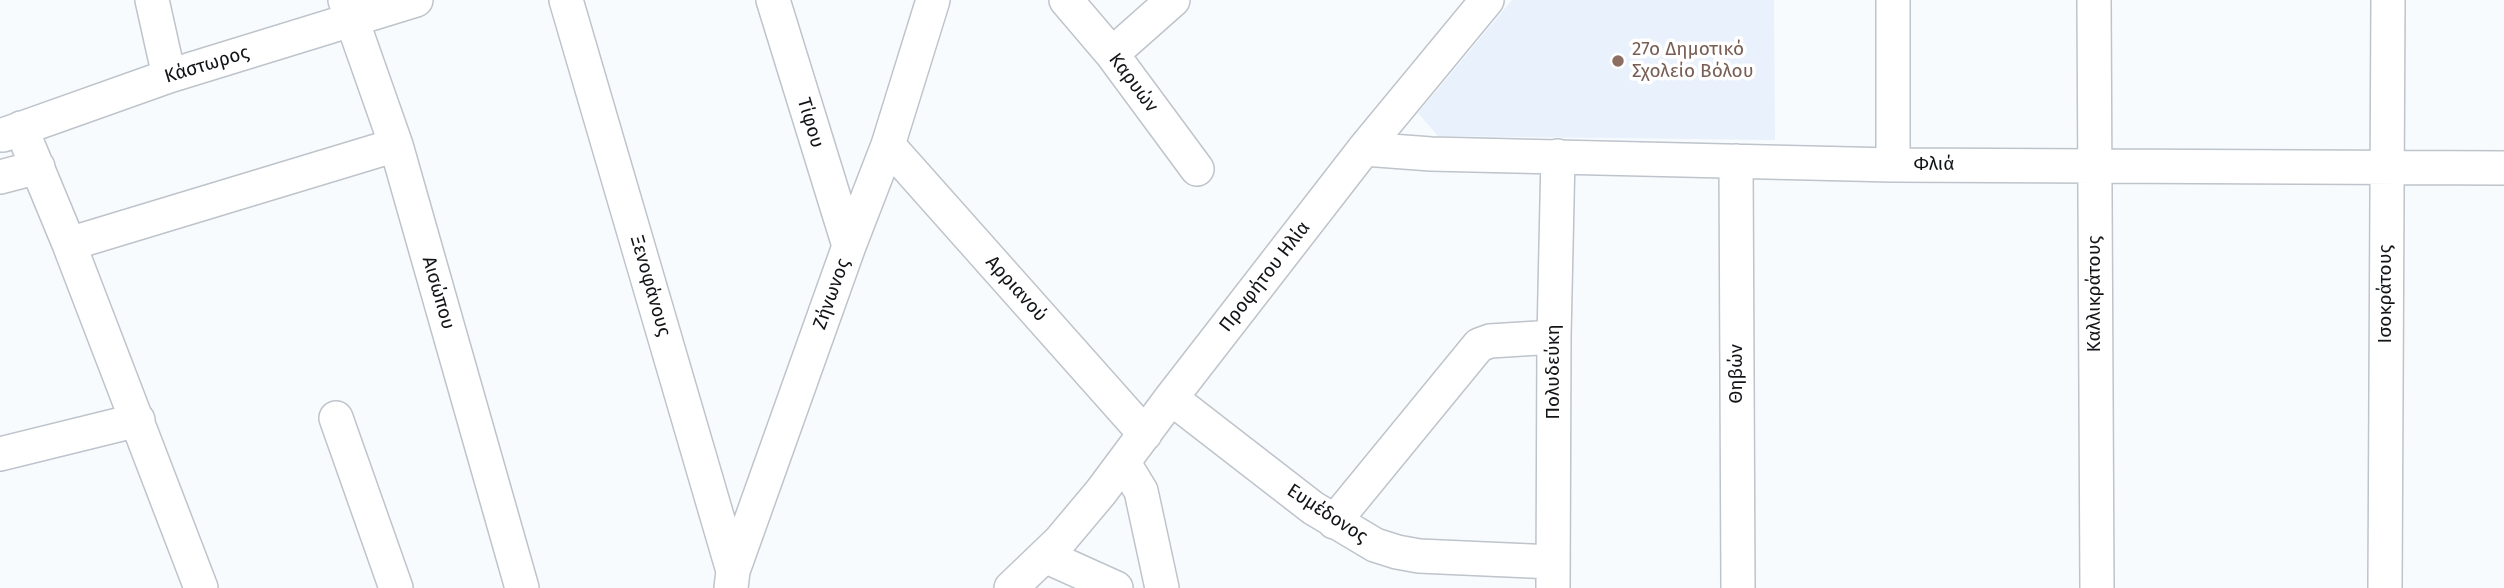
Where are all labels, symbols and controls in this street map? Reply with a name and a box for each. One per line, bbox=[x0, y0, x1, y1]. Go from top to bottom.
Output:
place label: 27ο Δημοτικό Σχολείο Βόλου bbox=[1632, 39, 1754, 83]
street label: Κάστωρος bbox=[162, 41, 252, 89]
street label: Καρυών bbox=[1103, 49, 1163, 117]
marker: 27ο Δημοτικό Σχολείο Βόλου bbox=[1610, 53, 1626, 69]
street label: Τίφου bbox=[792, 95, 828, 151]
street label: Φλιά bbox=[1914, 154, 1954, 176]
street label: Προφήτου Ηλία bbox=[1215, 217, 1315, 337]
street label: Ξενοφάνους bbox=[625, 233, 675, 339]
street label: Καλλικράτους bbox=[2084, 236, 2106, 352]
street label: Ισοκράτους bbox=[2375, 245, 2397, 343]
street label: Αρριανού bbox=[981, 251, 1051, 327]
street label: Αισώπου bbox=[417, 254, 459, 332]
street label: Ζήνωνος bbox=[809, 256, 855, 332]
street label: Πολυδεύκη bbox=[1543, 324, 1565, 420]
street label: Θηβών bbox=[1726, 344, 1748, 404]
street label: Ευμέδονος bbox=[1282, 480, 1372, 548]

